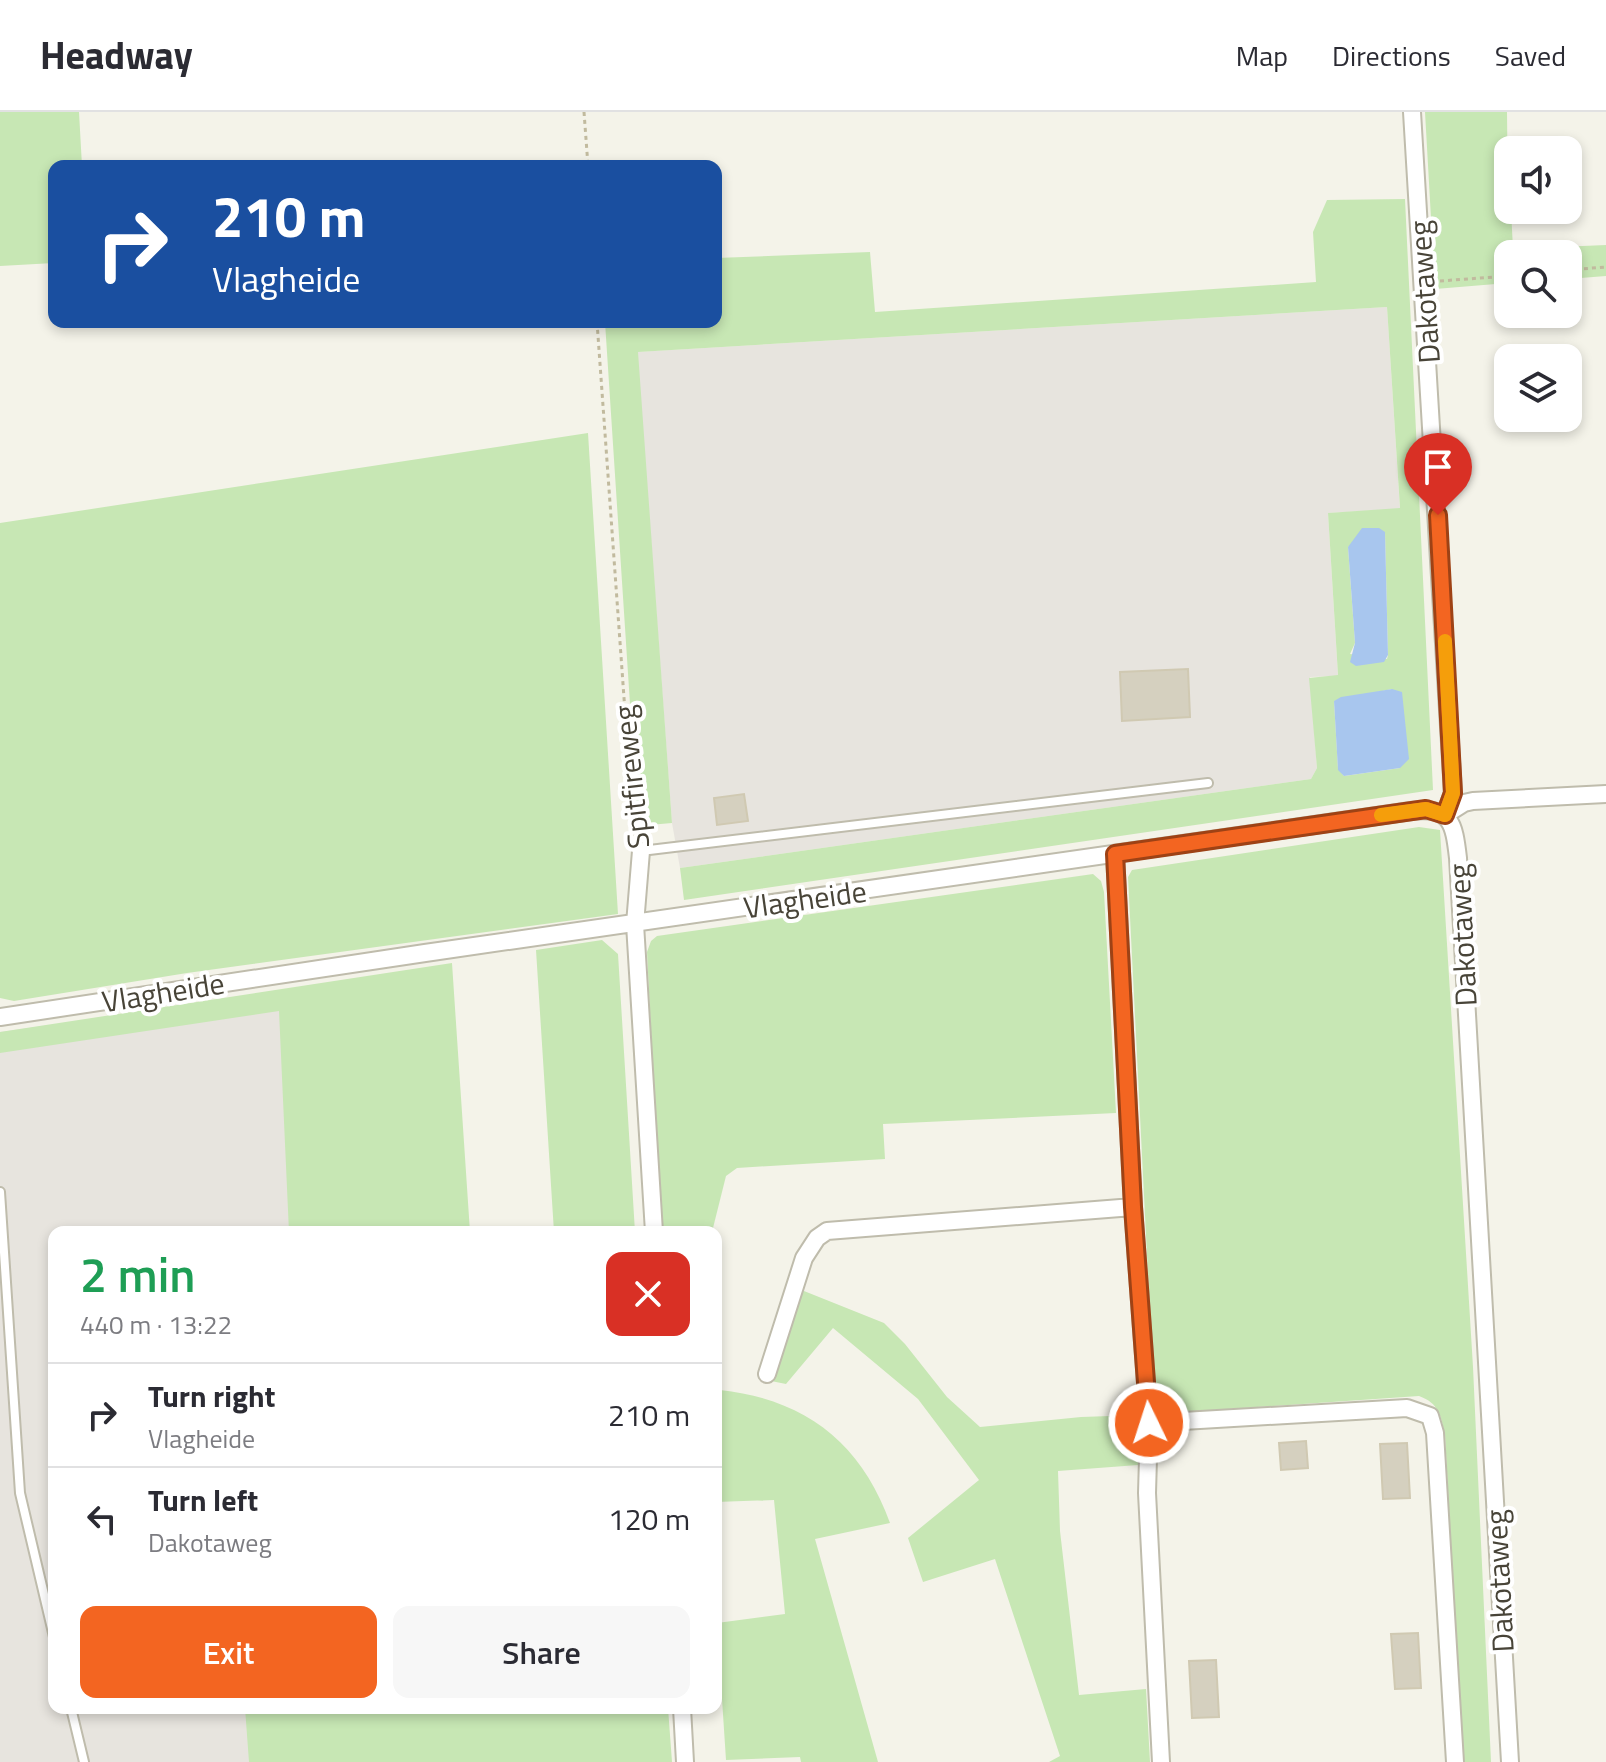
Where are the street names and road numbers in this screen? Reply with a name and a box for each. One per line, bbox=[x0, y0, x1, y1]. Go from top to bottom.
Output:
street label: Dakotaweg bbox=[1396, 219, 1452, 365]
street label: Spitfireweg bbox=[601, 703, 661, 851]
street label: Dakotaweg bbox=[1435, 862, 1489, 1008]
street label: Vlagheide bbox=[741, 868, 869, 930]
street label: Vlagheide bbox=[98, 960, 228, 1024]
street label: Dakotaweg bbox=[1472, 1508, 1526, 1654]

